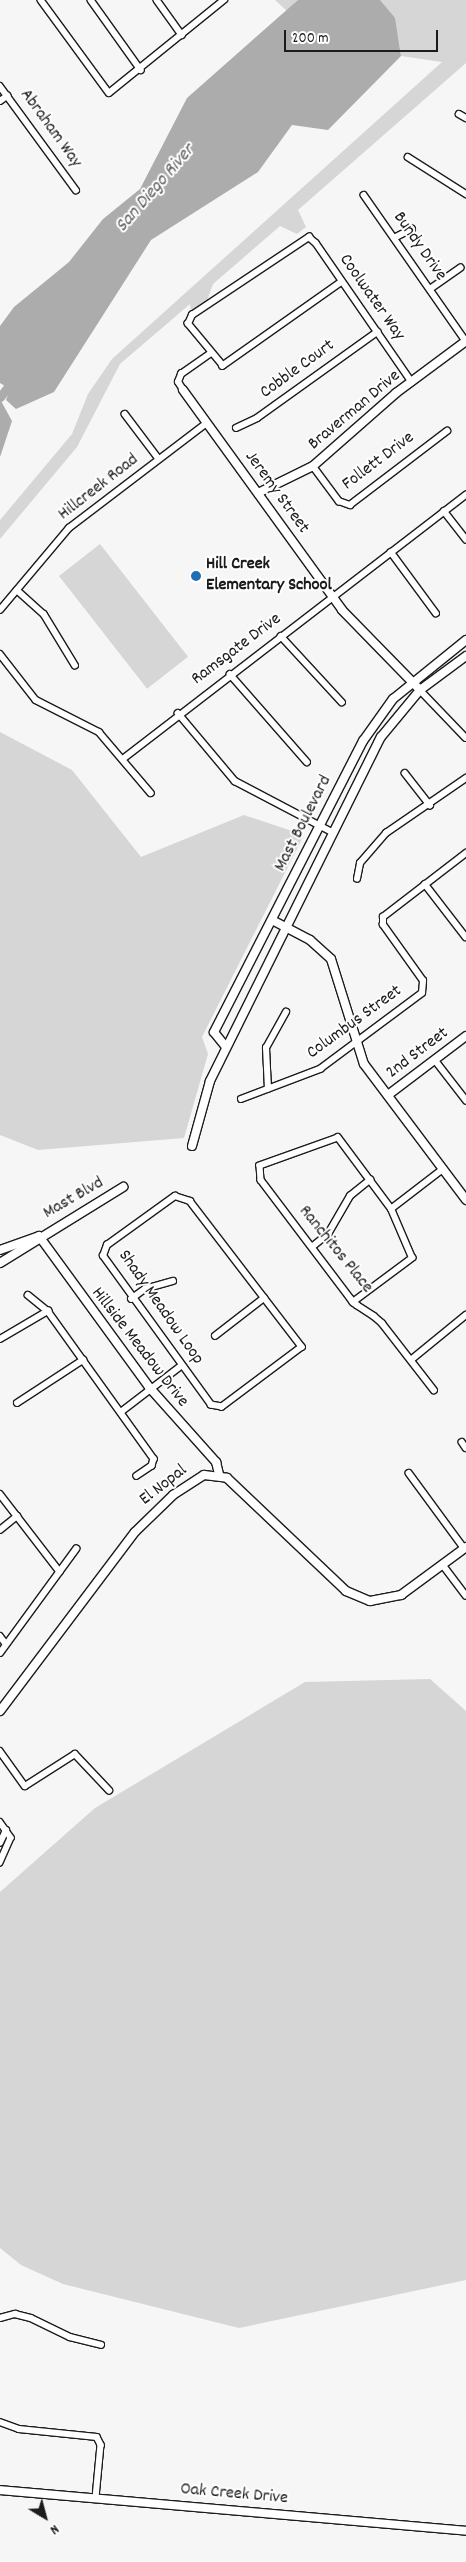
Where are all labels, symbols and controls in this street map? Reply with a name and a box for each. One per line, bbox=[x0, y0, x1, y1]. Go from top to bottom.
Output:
scale bar bbox=[286, 20, 440, 52]
text: 200 m bbox=[292, 28, 329, 50]
street label: Abraham Way bbox=[14, 85, 86, 173]
water label: San Diego River bbox=[112, 140, 200, 238]
street label: Bundy Drive bbox=[387, 208, 451, 286]
street label: Coolwater Way bbox=[333, 251, 409, 345]
street label: Cobble Court bbox=[257, 336, 339, 404]
street label: Braverman Drive bbox=[305, 366, 405, 456]
street label: Follett Drive bbox=[339, 428, 419, 496]
street label: Jeremy Street bbox=[239, 448, 313, 538]
street label: Hillcreek Road bbox=[55, 450, 143, 526]
place label: Hill Creek Elementary School bbox=[206, 555, 332, 598]
marker: Hill Creek Elementary School bbox=[190, 570, 202, 582]
street label: Ramsgate Drive bbox=[188, 609, 286, 691]
street label: Mast Boulevard bbox=[271, 772, 337, 876]
street label: Columbus Street bbox=[303, 981, 407, 1065]
street label: 2nd Street bbox=[383, 1024, 453, 1084]
street label: Mast Blvd bbox=[40, 1173, 108, 1225]
street label: Ranchitos Place bbox=[293, 1202, 377, 1298]
street label: Shady Meadow Loop bbox=[112, 1246, 208, 1370]
street label: Hillside Meadow Drive bbox=[85, 1284, 193, 1412]
street label: El Nopal bbox=[136, 1461, 192, 1511]
street label: Oak Creek Drive bbox=[179, 2480, 289, 2510]
north arrow bbox=[20, 2492, 70, 2542]
text: N bbox=[45, 2519, 63, 2539]

